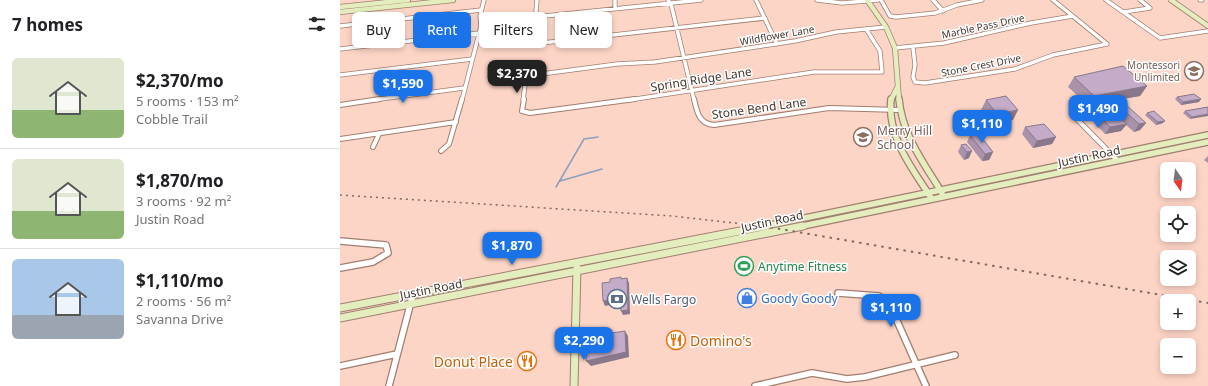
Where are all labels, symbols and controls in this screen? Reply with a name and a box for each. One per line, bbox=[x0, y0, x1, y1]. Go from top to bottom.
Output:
street label: Marble Pass Drive bbox=[940, 10, 1026, 42]
chip: Buy bbox=[352, 12, 405, 48]
chip: Rent bbox=[413, 12, 471, 48]
chip: Filters bbox=[479, 12, 547, 48]
chip: New bbox=[555, 12, 612, 48]
text: 7 homes bbox=[12, 13, 83, 36]
icon: filters bbox=[306, 13, 328, 35]
street label: Wildflower Lane bbox=[739, 21, 816, 48]
street label: Stone Crest Drive bbox=[940, 50, 1023, 80]
place label: Montessori Unlimited bbox=[1127, 58, 1180, 84]
pin: $2,370 bbox=[484, 60, 550, 94]
school or university icon: Montessori Unlimited bbox=[1183, 60, 1205, 82]
street label: Spring Ridge Lane bbox=[649, 63, 753, 95]
text: $2,370 bbox=[497, 64, 537, 82]
text: $2,370/mo bbox=[136, 69, 224, 92]
pin: $1,590 bbox=[370, 70, 436, 104]
icon: home bbox=[44, 74, 92, 122]
text: $1,590 bbox=[383, 74, 423, 92]
text: 5 rooms · 153 m² bbox=[136, 92, 239, 110]
street label: Stone Bend Lane bbox=[711, 93, 808, 123]
pin: $1,490 bbox=[1065, 95, 1131, 129]
text: $1,490 bbox=[1078, 99, 1118, 117]
text: Cobble Trail bbox=[136, 110, 208, 128]
pin: $1,110 bbox=[949, 110, 1015, 144]
text: $1,110 bbox=[962, 114, 1002, 132]
place label: Merry Hill School bbox=[877, 122, 932, 153]
school or university icon: Merry Hill School bbox=[852, 126, 874, 148]
street label: Justin Road bbox=[1055, 141, 1122, 171]
north arrow bbox=[1160, 162, 1196, 198]
map controls bbox=[1160, 162, 1196, 374]
text: $1,870/mo bbox=[136, 169, 224, 192]
icon: home bbox=[44, 175, 92, 223]
text: 3 rooms · 92 m² bbox=[136, 192, 231, 210]
street label: Justin Road bbox=[738, 206, 805, 236]
button: locate bbox=[1160, 206, 1196, 242]
text: Justin Road bbox=[136, 210, 205, 228]
pin: $1,870 bbox=[479, 232, 545, 266]
text: $1,870 bbox=[492, 236, 532, 254]
button: layers bbox=[1160, 250, 1196, 286]
sports icon: Anytime Fitness bbox=[733, 255, 755, 277]
place label: Anytime Fitness bbox=[758, 258, 847, 275]
text: $1,110/mo bbox=[136, 269, 224, 292]
icon: home bbox=[44, 275, 92, 323]
street label: Justin Road bbox=[397, 275, 464, 304]
shop icon: Goody Goody bbox=[736, 287, 758, 309]
bank icon: Wells Fargo bbox=[606, 288, 628, 310]
place label: Goody Goody bbox=[761, 290, 839, 307]
place label: Wells Fargo bbox=[631, 291, 696, 308]
text: 2 rooms · 56 m² bbox=[136, 292, 231, 310]
pin: $1,110 bbox=[858, 294, 924, 328]
button: + bbox=[1160, 294, 1196, 330]
text: $1,110 bbox=[871, 298, 911, 316]
text: Savanna Drive bbox=[136, 310, 223, 328]
pin: $2,290 bbox=[551, 327, 617, 361]
restaurant icon: Domino's bbox=[665, 329, 687, 351]
text: $2,290 bbox=[564, 331, 604, 349]
place label: Domino's bbox=[690, 331, 752, 350]
button: − bbox=[1160, 338, 1196, 374]
restaurant icon: Donut Place bbox=[516, 350, 538, 372]
place label: Donut Place bbox=[434, 352, 513, 371]

